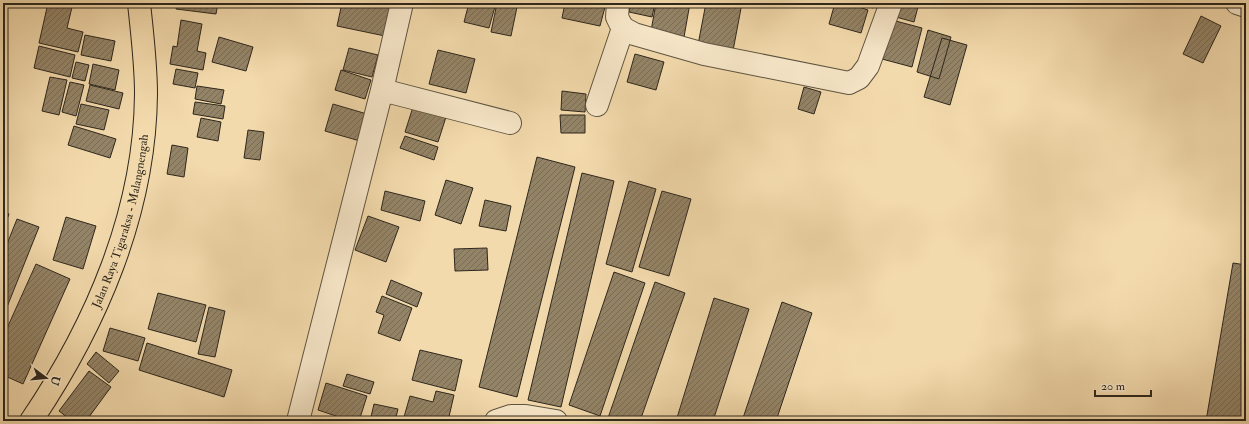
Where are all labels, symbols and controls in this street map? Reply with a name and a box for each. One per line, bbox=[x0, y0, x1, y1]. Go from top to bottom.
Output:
street label: Jalan Raya Tigaraksa - Malangnengah bbox=[88, 133, 151, 311]
north arrow bbox=[26, 358, 66, 398]
scale bar bbox=[1095, 372, 1151, 398]
text: U bbox=[47, 374, 63, 388]
text: 20 m bbox=[1101, 379, 1126, 394]

